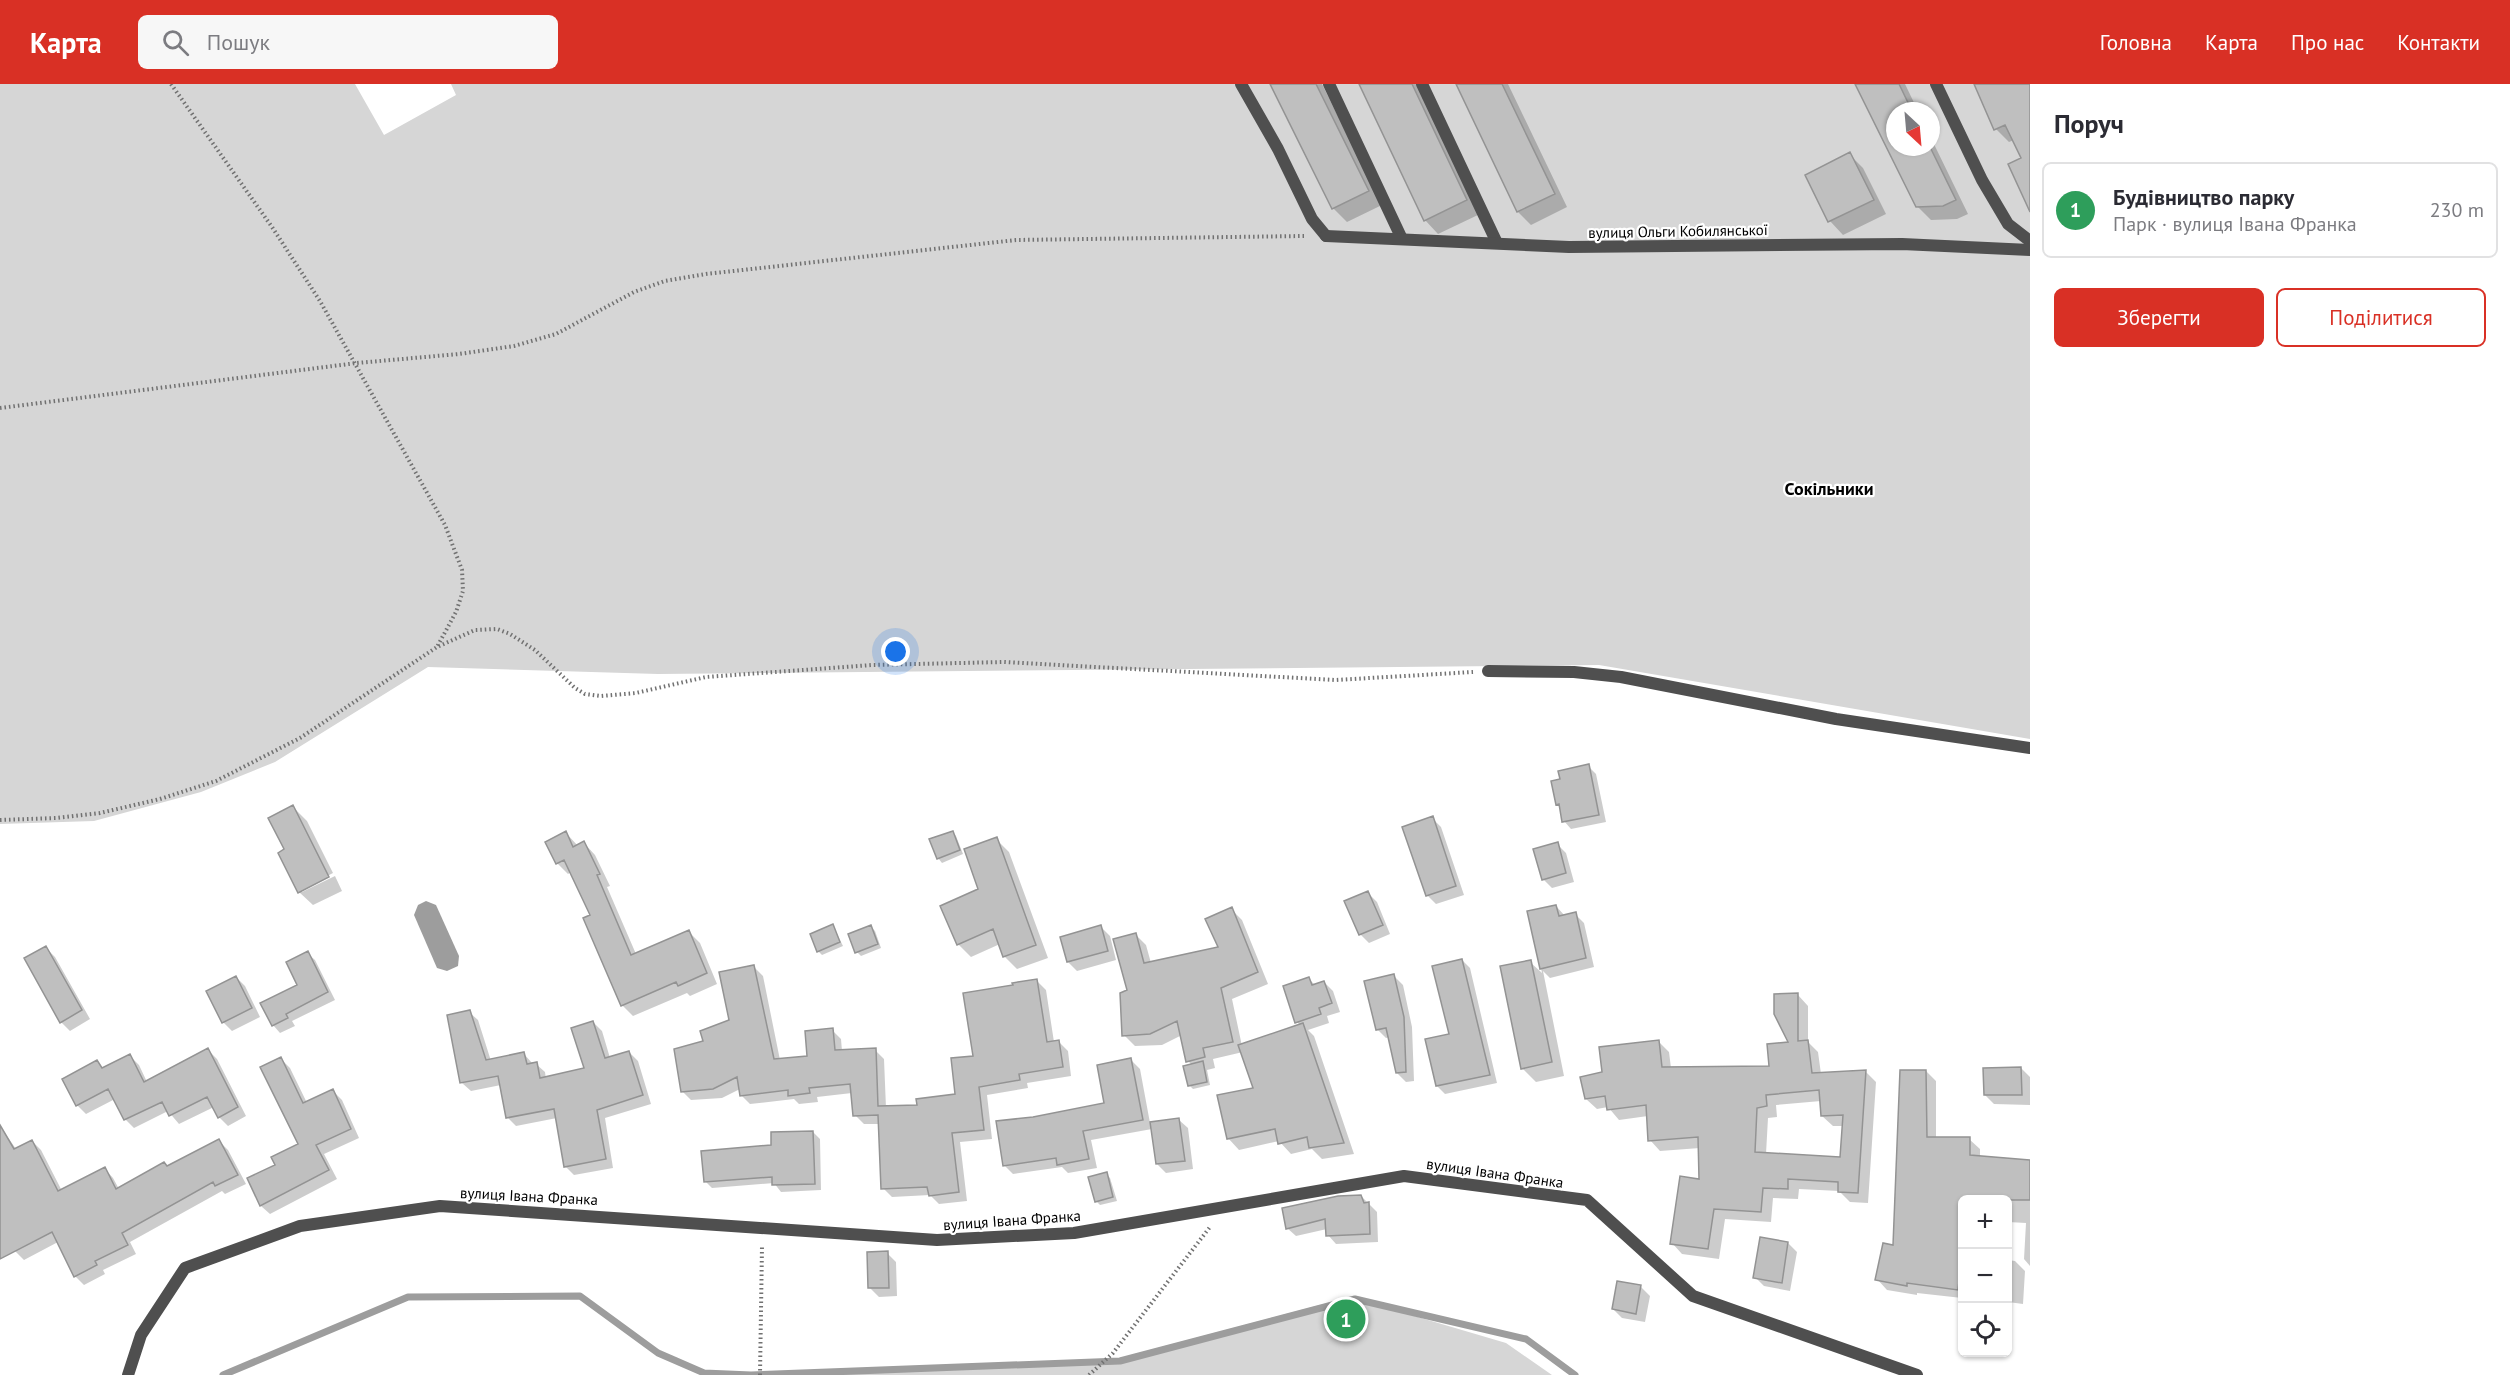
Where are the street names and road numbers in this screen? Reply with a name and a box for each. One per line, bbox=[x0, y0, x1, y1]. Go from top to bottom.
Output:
street label: вулиця Ольги Кобилянської bbox=[1588, 220, 1768, 242]
street label: вулиця Івана Франка bbox=[1425, 1154, 1565, 1192]
street label: вулиця Івана Франка bbox=[460, 1183, 598, 1209]
street label: вулиця Івана Франка bbox=[942, 1206, 1082, 1234]

